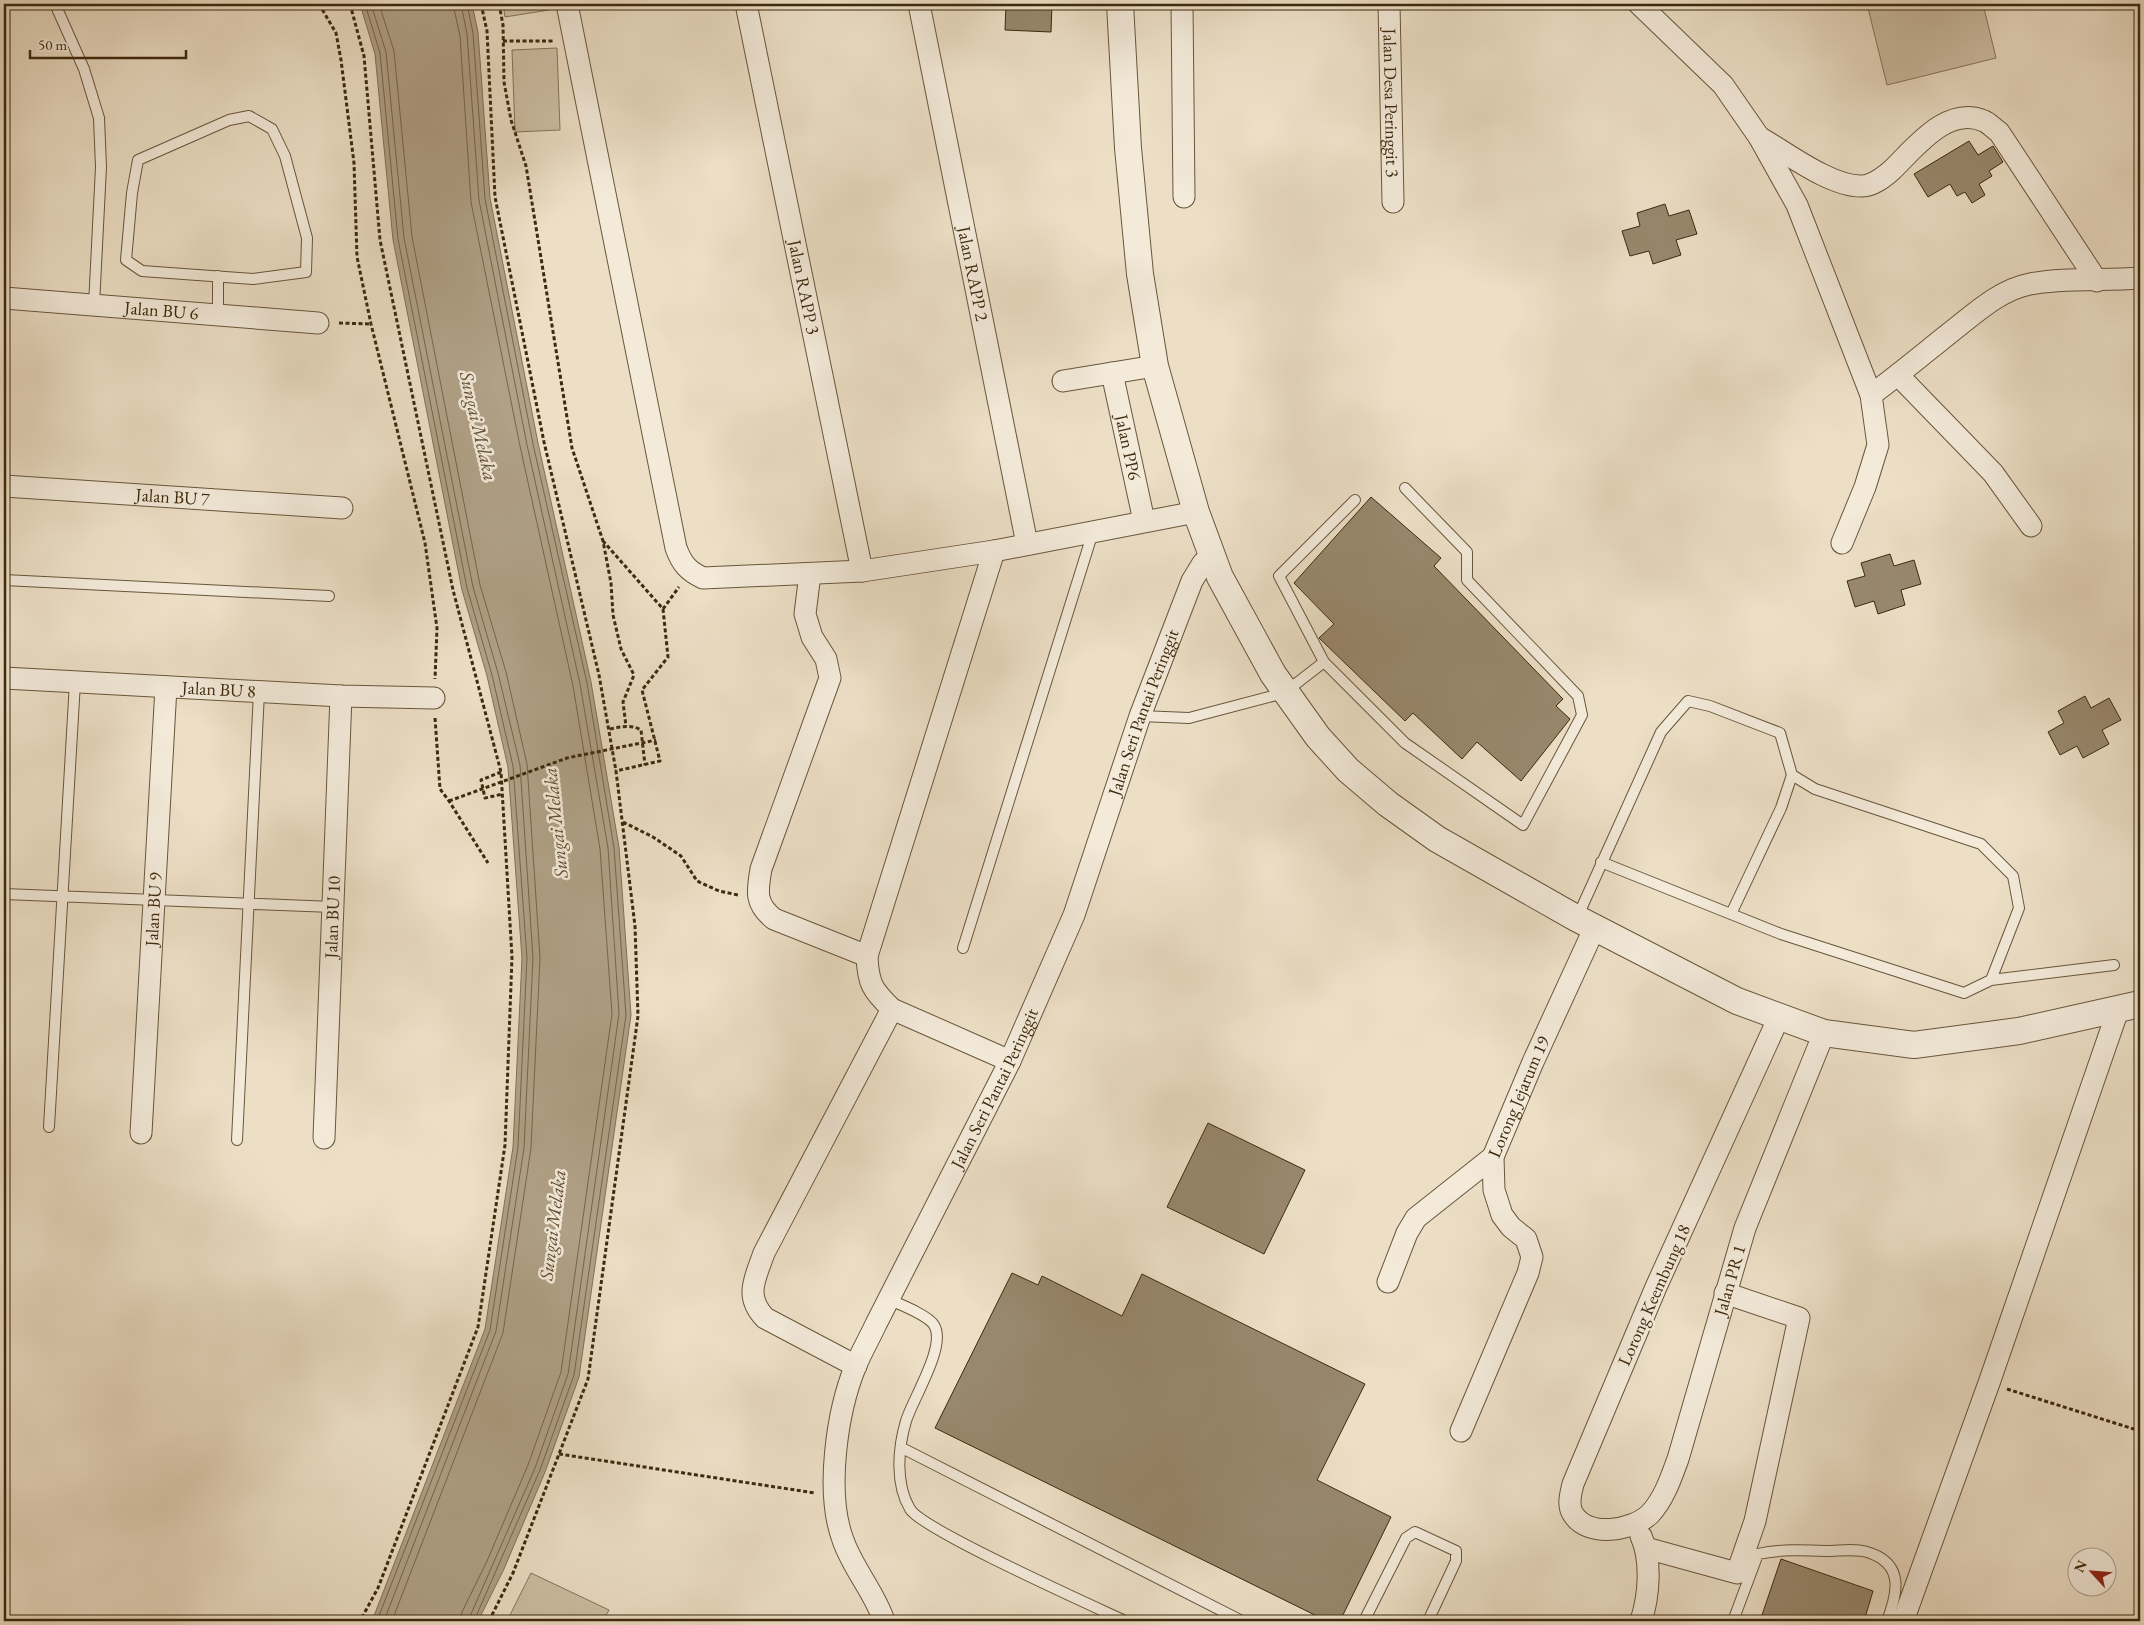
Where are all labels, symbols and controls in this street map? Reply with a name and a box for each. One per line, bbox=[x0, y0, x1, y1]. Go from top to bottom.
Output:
street label: Jalan Desa Peringgit 3 bbox=[1378, 26, 1405, 178]
scale bar bbox=[30, 28, 186, 60]
text: 50 m bbox=[38, 35, 67, 54]
street label: Jalan RAPP 2 bbox=[952, 222, 994, 323]
street label: Jalan RAPP 3 bbox=[783, 236, 825, 336]
street label: Jalan BU 6 bbox=[122, 295, 200, 324]
water label: Sungai Melaka bbox=[454, 368, 503, 483]
street label: Jalan PP6 bbox=[1110, 410, 1147, 482]
street label: Jalan BU 7 bbox=[133, 482, 211, 510]
street label: Jalan Seri Pantai Peringgit bbox=[1102, 625, 1184, 800]
street label: Jalan BU 8 bbox=[179, 675, 256, 702]
water label: Sungai Melaka bbox=[537, 766, 574, 881]
street label: Jalan BU 9 bbox=[139, 871, 167, 949]
street label: Jalan BU 10 bbox=[319, 875, 345, 961]
street label: Jalan Seri Pantai Peringgit bbox=[944, 1004, 1043, 1174]
street label: Lorong Jejarum 19 bbox=[1482, 1032, 1555, 1161]
water label: Sungai Melaka bbox=[533, 1168, 572, 1283]
street label: Lorong Keembung 18 bbox=[1612, 1221, 1695, 1369]
street label: Jalan PR 1 bbox=[1708, 1242, 1751, 1320]
north arrow bbox=[2066, 1548, 2116, 1598]
text: N bbox=[2070, 1557, 2091, 1575]

